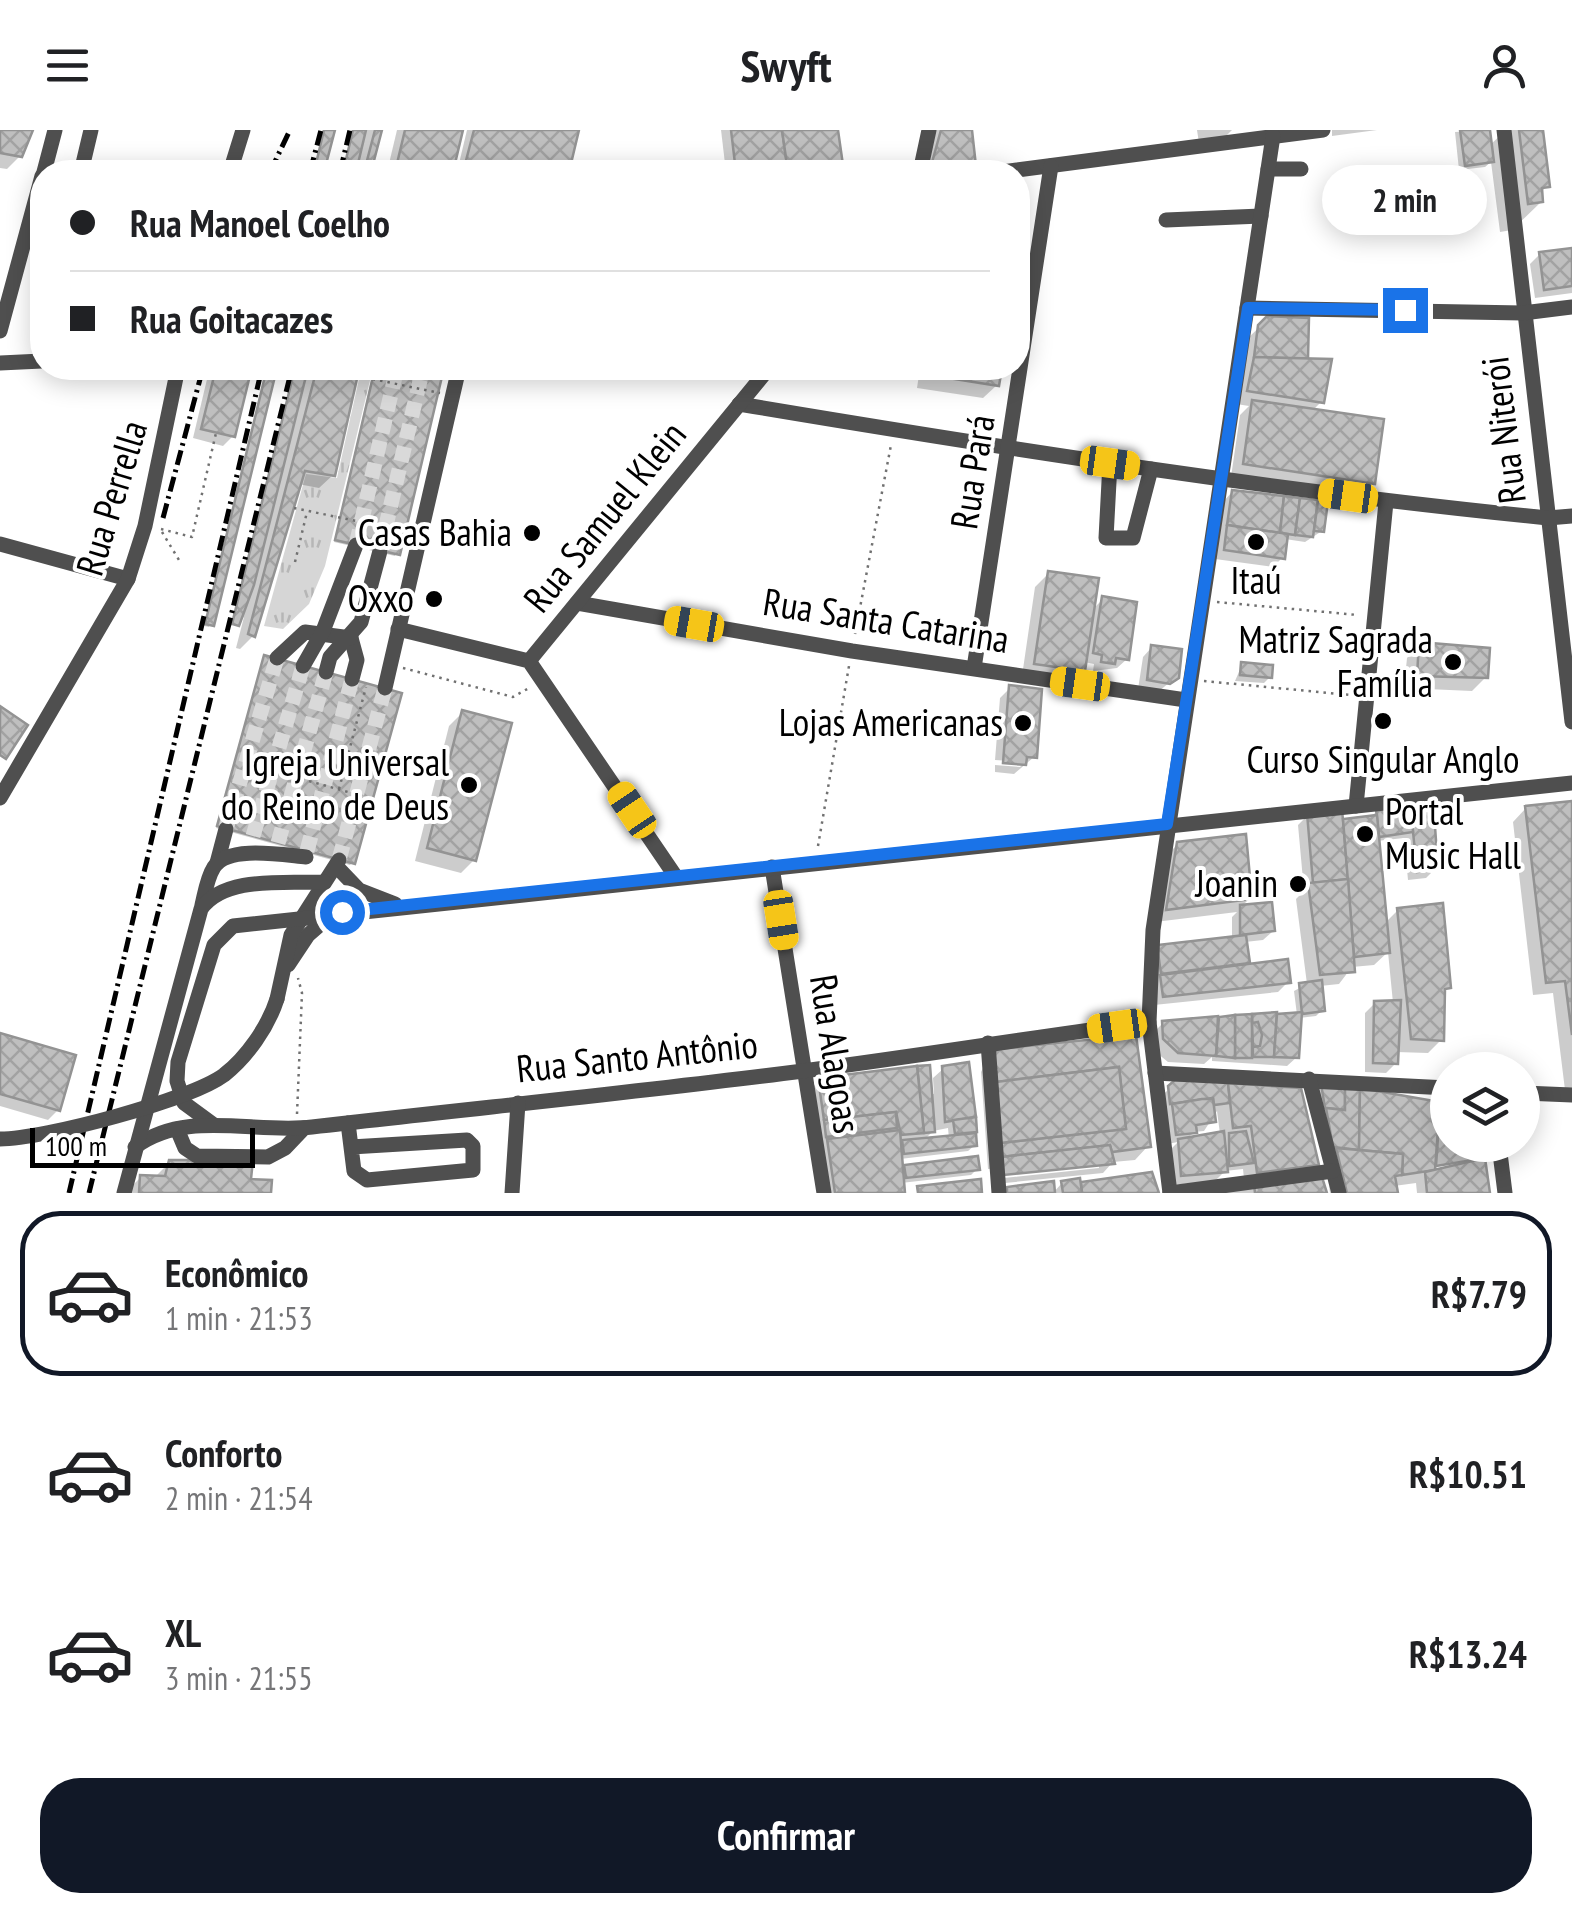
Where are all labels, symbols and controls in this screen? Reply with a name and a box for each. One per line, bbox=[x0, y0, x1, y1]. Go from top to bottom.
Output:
text: Swyft bbox=[741, 36, 832, 94]
icon: menu bbox=[40, 38, 95, 93]
icon: person bbox=[1477, 38, 1532, 93]
callout: 2 min bbox=[1322, 165, 1488, 235]
text: 2 min bbox=[1372, 179, 1437, 221]
text: Rua Manoel Coelho bbox=[130, 198, 390, 247]
route end bbox=[1383, 288, 1428, 333]
text: Rua Goitacazes bbox=[130, 294, 333, 343]
street label: Rua Niterói bbox=[1469, 354, 1536, 506]
street label: Rua Samuel Klein bbox=[512, 411, 696, 621]
street label: Rua Pará bbox=[938, 411, 1005, 532]
street label: Rua Perrella bbox=[64, 414, 157, 581]
car bbox=[1078, 444, 1142, 482]
car bbox=[1316, 477, 1380, 515]
place label: Casas Bahia bbox=[358, 507, 512, 556]
marker: Casas Bahia bbox=[521, 522, 543, 544]
marker: Itaú bbox=[1245, 531, 1267, 553]
place label: Itaú bbox=[1231, 555, 1282, 604]
place label: Oxxo bbox=[347, 573, 414, 622]
street label: Rua Santa Catarina bbox=[760, 576, 1013, 663]
marker: Oxxo bbox=[423, 588, 445, 610]
car bbox=[662, 604, 726, 644]
place label: Matriz Sagrada Família bbox=[1239, 614, 1433, 707]
marker: Matriz Sagrada Família bbox=[1442, 651, 1464, 673]
car bbox=[1048, 665, 1112, 703]
place label: Lojas Americanas bbox=[779, 697, 1003, 746]
marker: Curso Singular Anglo bbox=[1372, 710, 1394, 732]
marker: Lojas Americanas bbox=[1012, 712, 1034, 734]
place label: Curso Singular Anglo bbox=[1246, 734, 1520, 783]
place label: Igreja Universal do Reino de Deus bbox=[221, 737, 449, 830]
marker: Igreja Universal do Reino de Deus bbox=[458, 774, 480, 796]
car bbox=[603, 777, 661, 843]
place label: Portal Music Hall bbox=[1385, 786, 1521, 879]
marker: Portal Music Hall bbox=[1354, 823, 1376, 845]
place label: Joanin bbox=[1195, 858, 1278, 907]
marker: Joanin bbox=[1287, 873, 1309, 895]
car bbox=[761, 888, 801, 952]
route start bbox=[320, 890, 365, 935]
street label: Rua Alagoas bbox=[800, 971, 873, 1137]
car bbox=[1085, 1007, 1149, 1045]
street label: Rua Santo Antônio bbox=[514, 1018, 760, 1093]
map controls bbox=[1430, 1052, 1540, 1162]
button: layers bbox=[1430, 1052, 1540, 1162]
scale bar bbox=[30, 1123, 255, 1168]
text: 100 m bbox=[45, 1127, 107, 1164]
text: Econômico bbox=[165, 1248, 309, 1297]
icon: car bbox=[45, 1249, 135, 1339]
text: R$7.79 bbox=[1431, 1269, 1527, 1318]
text: 1 min · 21:53 bbox=[165, 1297, 313, 1339]
text: Conforto bbox=[165, 1428, 282, 1477]
icon: car bbox=[45, 1429, 135, 1519]
text: R$10.51 bbox=[1409, 1449, 1527, 1498]
text: 2 min · 21:54 bbox=[165, 1477, 313, 1519]
text: XL bbox=[165, 1608, 201, 1657]
icon: car bbox=[45, 1609, 135, 1699]
text: R$13.24 bbox=[1409, 1629, 1527, 1678]
text: 3 min · 21:55 bbox=[165, 1657, 313, 1699]
button: Confirmar bbox=[40, 1778, 1532, 1893]

